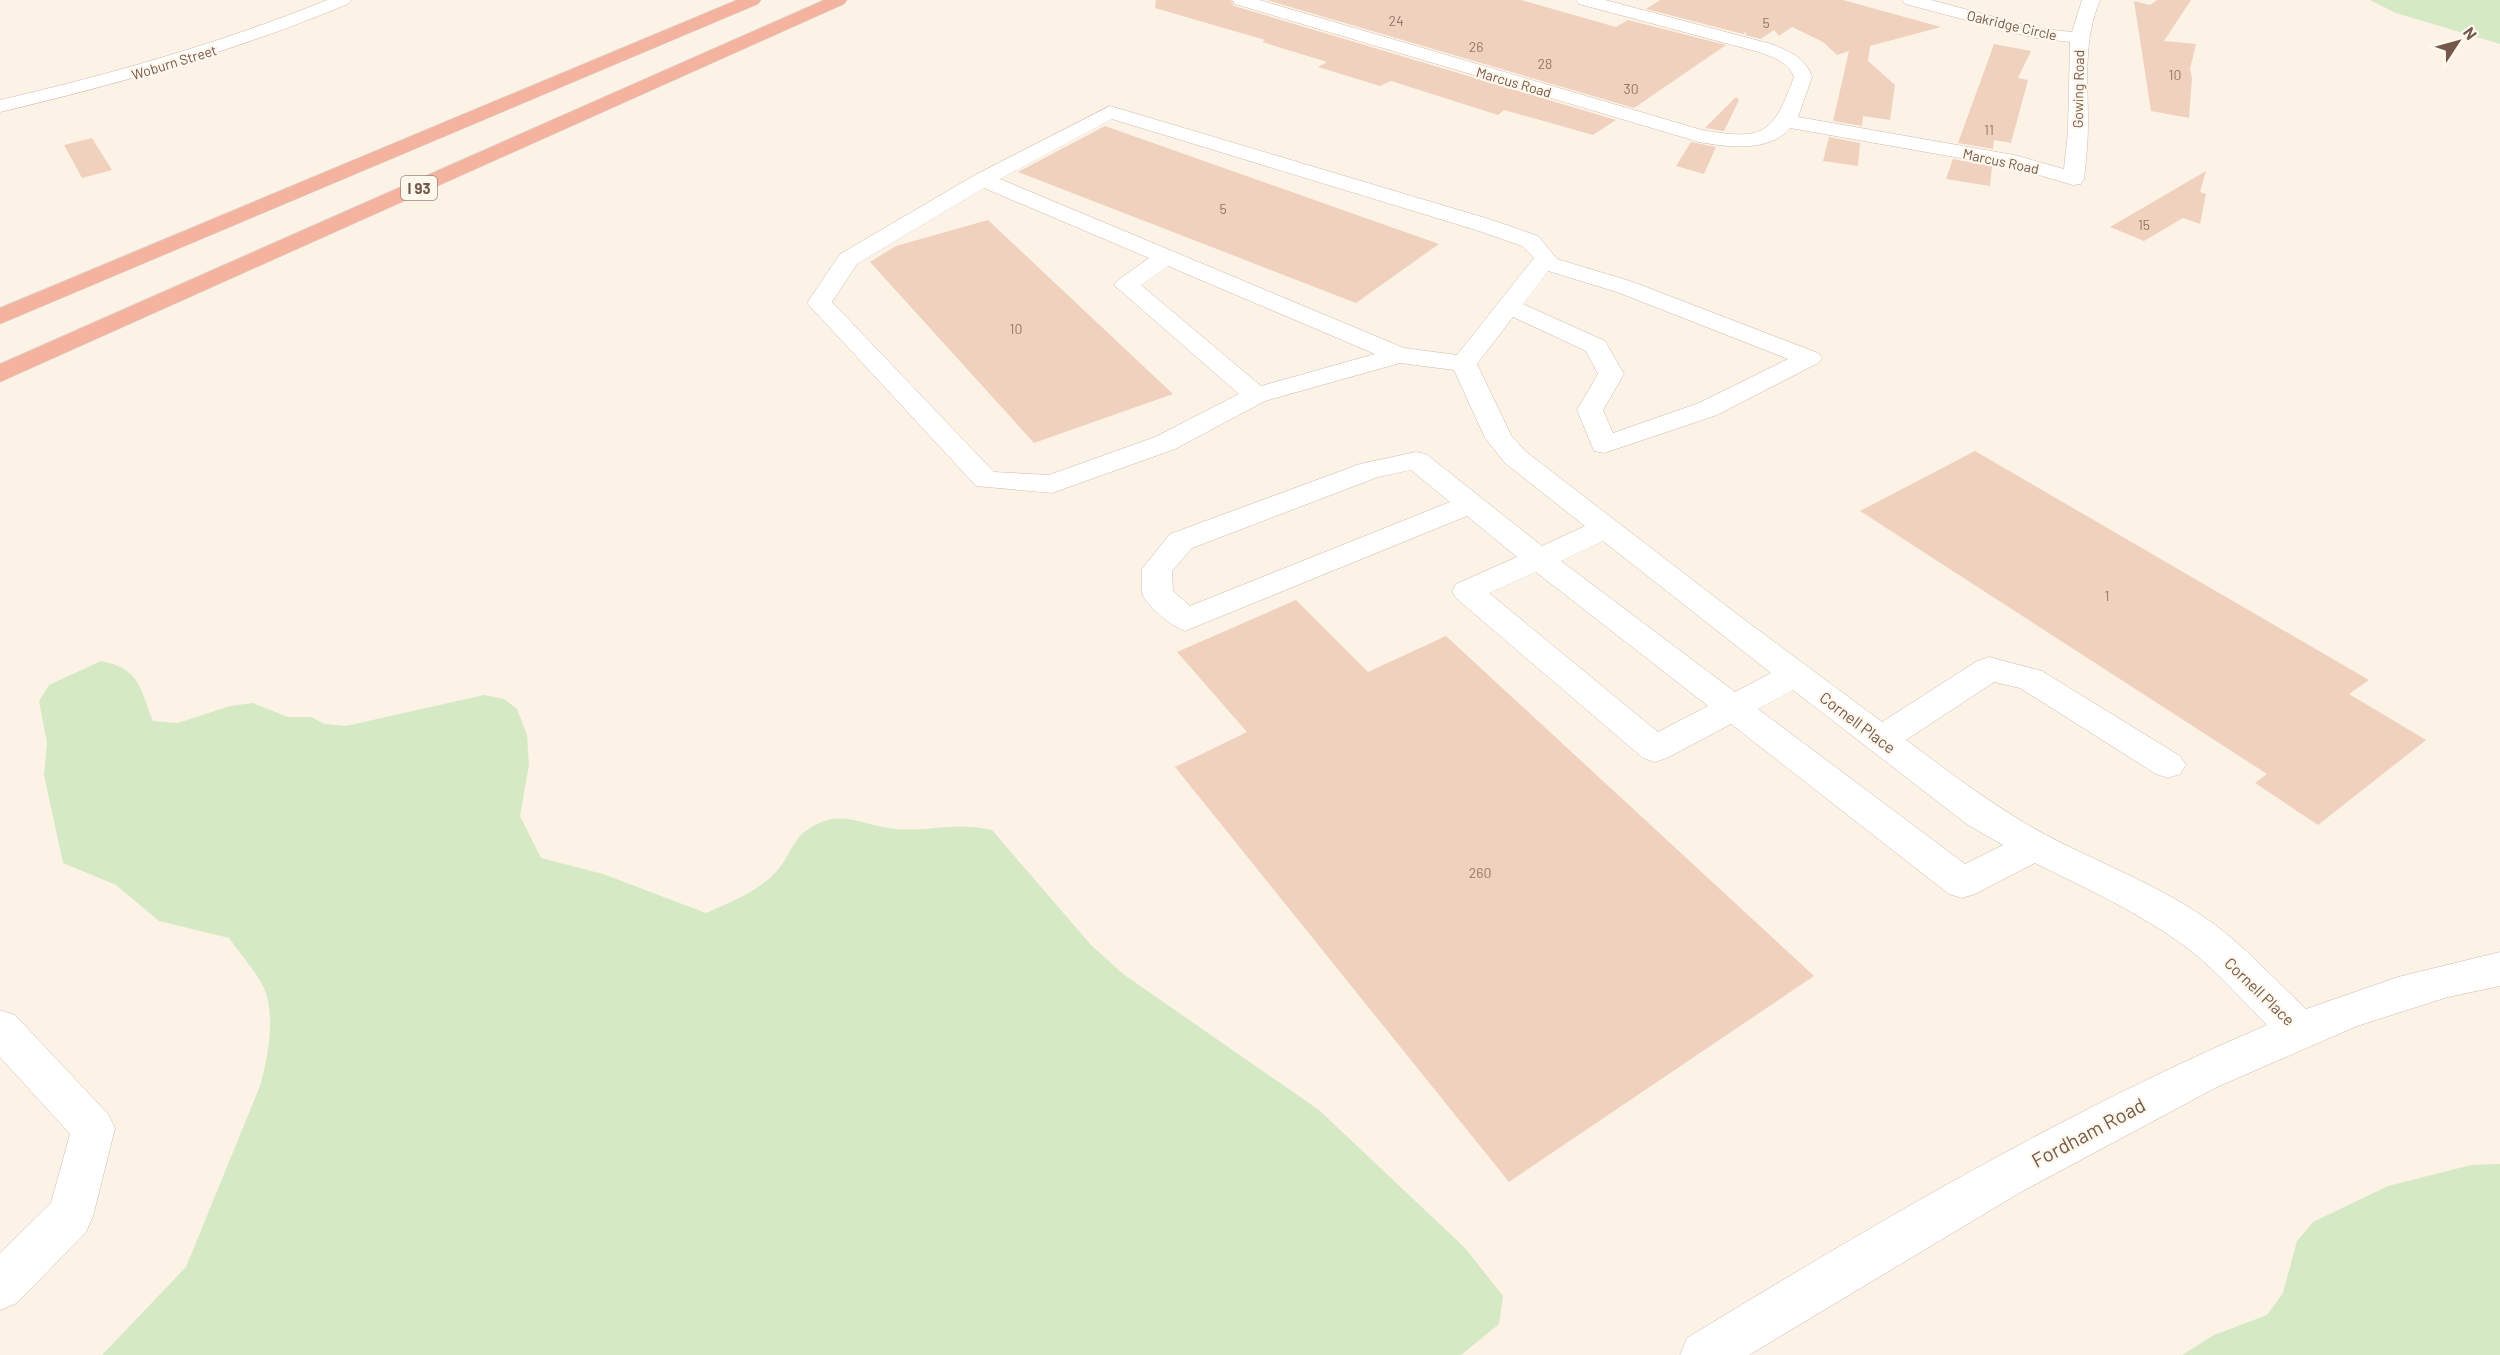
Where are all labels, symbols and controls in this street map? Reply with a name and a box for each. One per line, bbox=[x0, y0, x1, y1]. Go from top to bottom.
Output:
street label: Oakridge Circle bbox=[1965, 6, 2059, 44]
house number: 24 bbox=[1388, 12, 1404, 29]
north arrow bbox=[2428, 12, 2488, 72]
house number: 5 bbox=[1762, 14, 1770, 31]
text: N bbox=[2460, 23, 2481, 43]
house number: 26 bbox=[1469, 38, 1483, 55]
street label: Woburn Street bbox=[129, 41, 219, 83]
street label: Gowing Road bbox=[2069, 50, 2087, 128]
house number: 28 bbox=[1538, 55, 1552, 72]
street label: Marcus Road bbox=[1474, 63, 1554, 101]
house number: 10 bbox=[2169, 66, 2181, 83]
house number: 30 bbox=[1623, 80, 1639, 97]
house number: 11 bbox=[1984, 121, 1994, 138]
street label: Marcus Road bbox=[1961, 145, 2041, 177]
road number: I 93 bbox=[401, 176, 437, 200]
house number: 5 bbox=[1219, 200, 1227, 217]
house number: 15 bbox=[2138, 216, 2150, 233]
house number: 10 bbox=[1010, 320, 1022, 337]
house number: 1 bbox=[2105, 587, 2109, 604]
street label: Cornell Place bbox=[1816, 687, 1900, 757]
house number: 260 bbox=[1469, 864, 1491, 881]
street label: Cornell Place bbox=[2221, 953, 2299, 1029]
street label: Fordham Road bbox=[2027, 1092, 2149, 1172]

